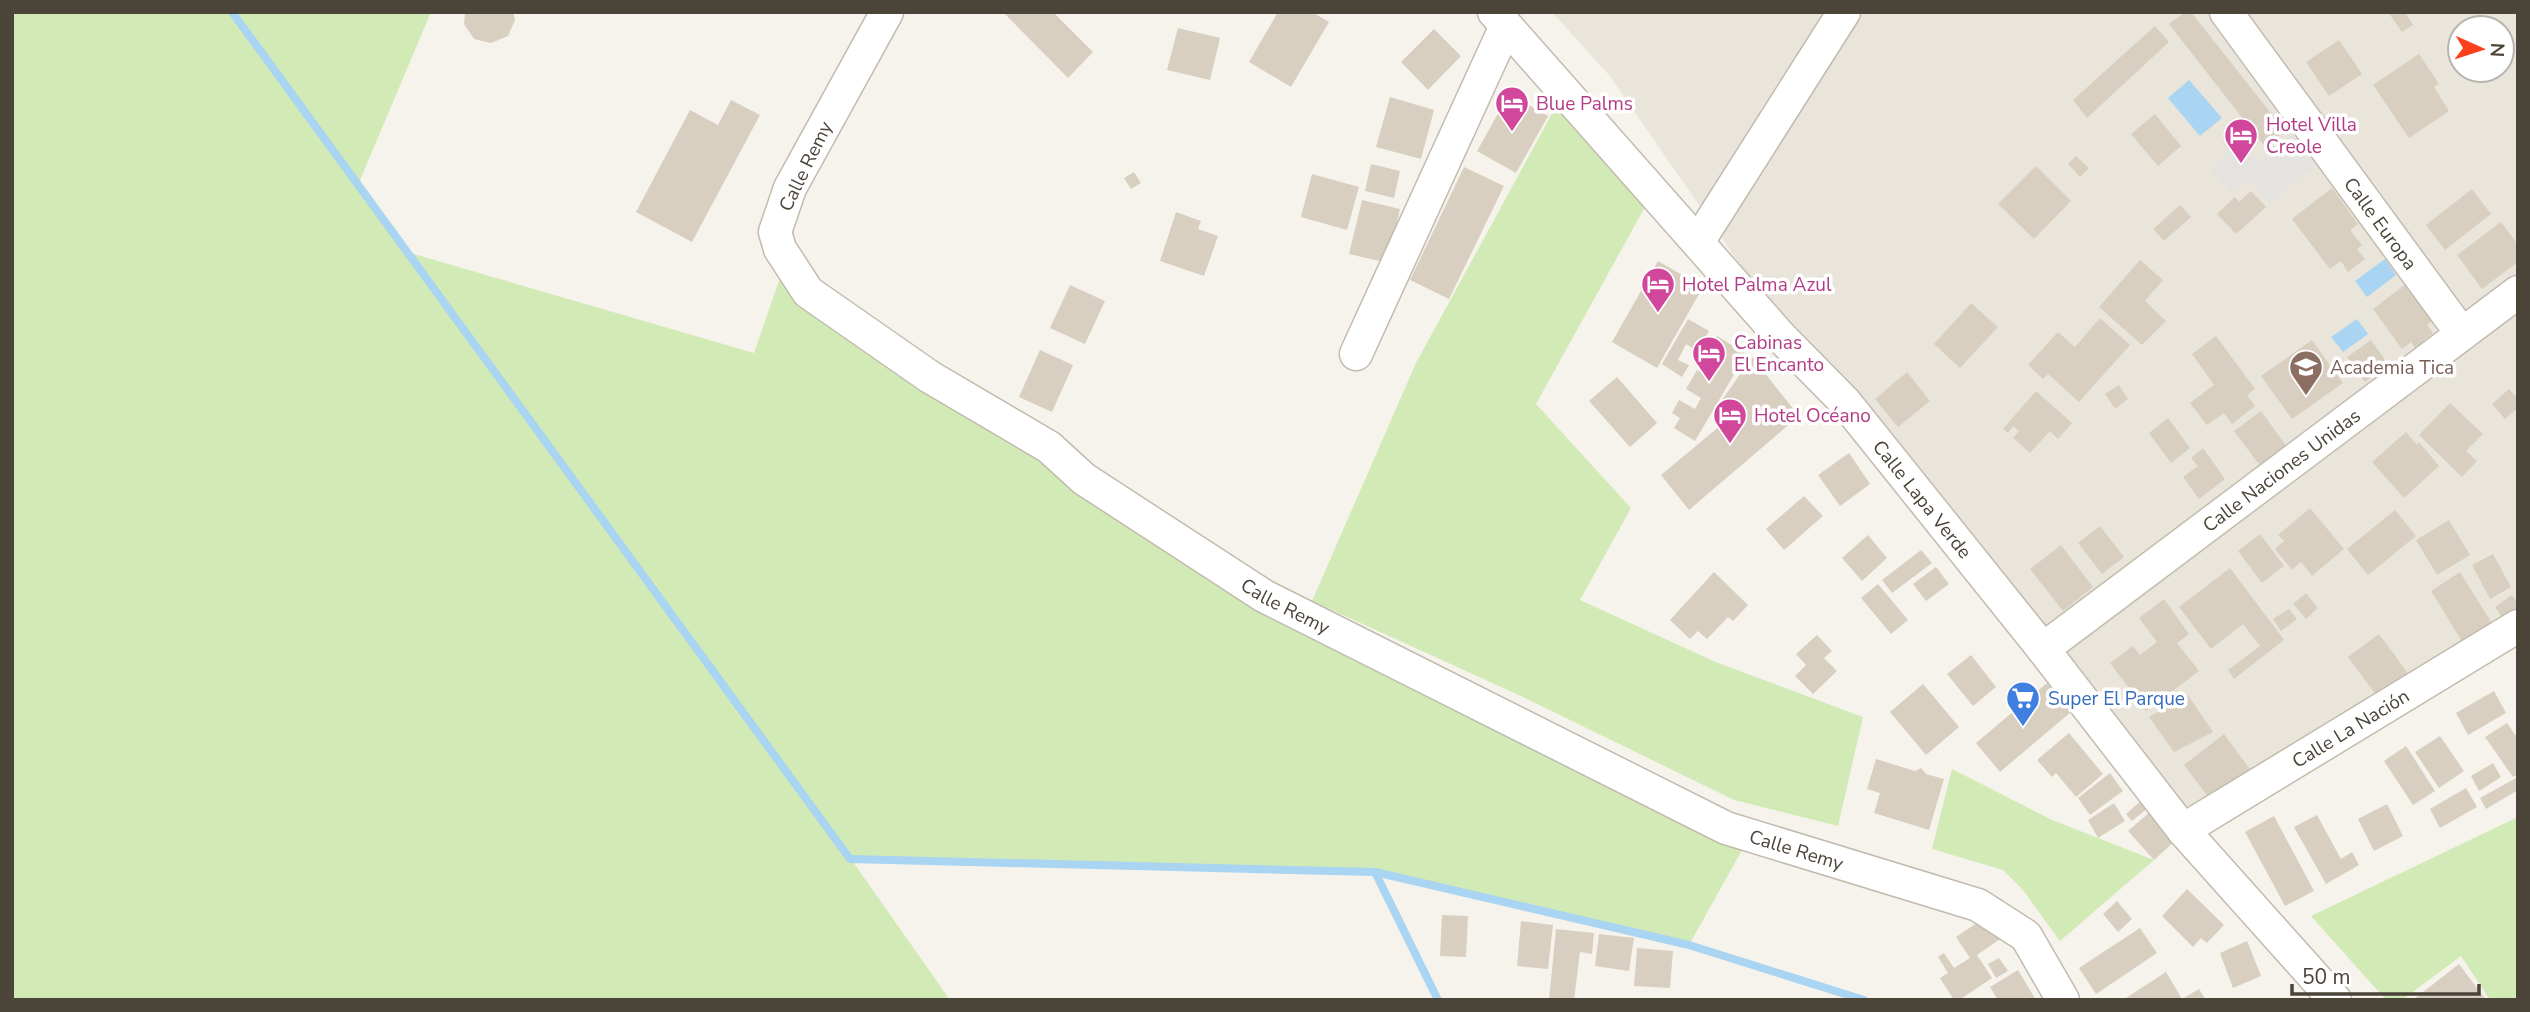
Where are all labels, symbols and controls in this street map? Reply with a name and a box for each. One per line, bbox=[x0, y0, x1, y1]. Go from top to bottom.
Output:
north arrow bbox=[2446, 14, 2516, 84]
text: N bbox=[2484, 42, 2510, 58]
hotel icon: Blue Palms bbox=[1493, 84, 1531, 133]
place label: Blue Palms bbox=[1536, 91, 1633, 117]
place label: Hotel Villa Creole bbox=[2266, 112, 2357, 160]
hotel icon: Hotel Villa Creole bbox=[2222, 116, 2260, 165]
street label: Calle Remy bbox=[773, 117, 839, 216]
street label: Calle Europa bbox=[2337, 172, 2423, 276]
hotel icon: Hotel Palma Azul bbox=[1639, 265, 1677, 314]
place label: Hotel Palma Azul bbox=[1682, 272, 1832, 298]
place label: Cabinas El Encanto bbox=[1734, 330, 1824, 378]
hotel icon: Cabinas El Encanto bbox=[1690, 334, 1728, 383]
school or university icon: Academia Tica bbox=[2287, 348, 2325, 397]
place label: Academia Tica bbox=[2330, 355, 2454, 381]
hotel icon: Hotel Océano bbox=[1711, 396, 1749, 445]
place label: Hotel Océano bbox=[1754, 403, 1871, 429]
street label: Calle Naciones Unidas bbox=[2198, 403, 2366, 539]
street label: Calle Lapa Verde bbox=[1866, 435, 1977, 564]
street label: Calle Remy bbox=[1235, 572, 1334, 641]
supermarket icon: Super El Parque bbox=[2004, 679, 2042, 728]
street label: Calle La Nación bbox=[2287, 683, 2414, 775]
place label: Super El Parque bbox=[2048, 686, 2185, 712]
street label: Calle Remy bbox=[1746, 824, 1847, 877]
scale bar bbox=[2292, 953, 2479, 997]
text: 50 m bbox=[2302, 963, 2351, 991]

